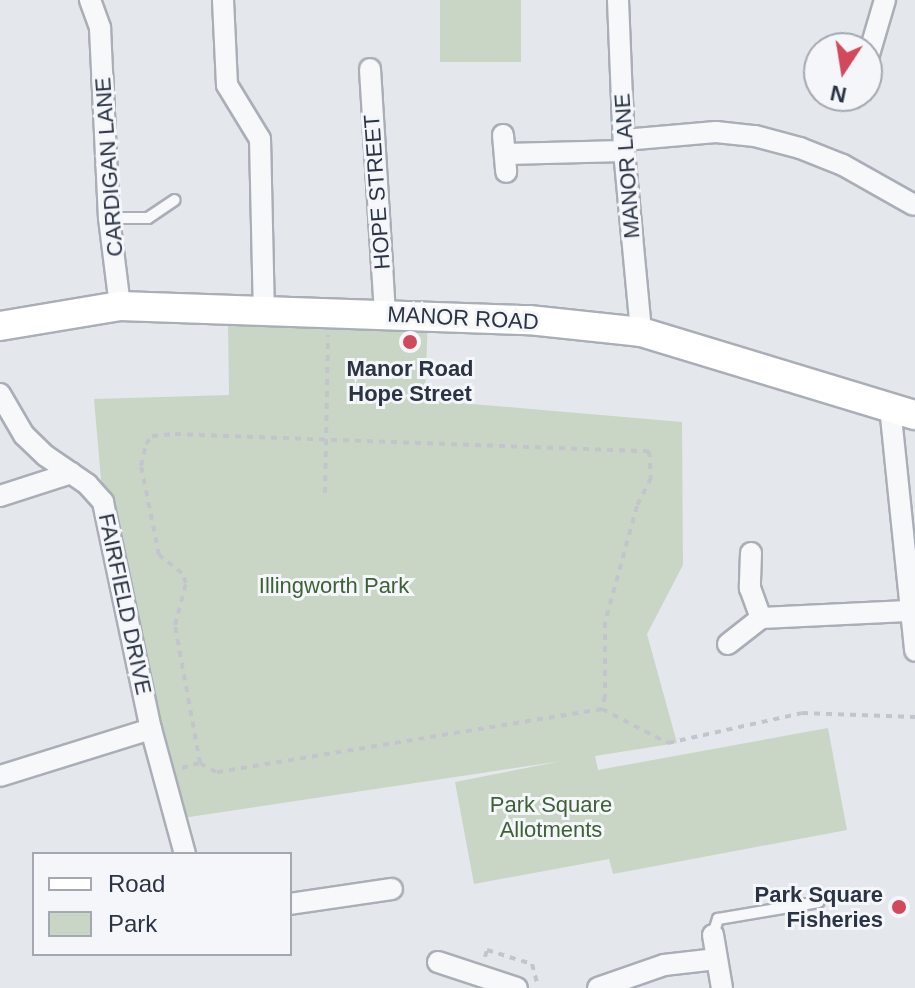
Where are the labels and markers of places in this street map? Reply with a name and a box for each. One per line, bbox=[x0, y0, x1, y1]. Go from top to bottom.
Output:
marker: Manor Road Hope Street bbox=[401, 333, 419, 351]
place label: Manor Road Hope Street bbox=[346, 355, 474, 406]
place label: Park Square Fisheries bbox=[755, 881, 883, 932]
marker: Park Square Fisheries bbox=[890, 898, 908, 916]

